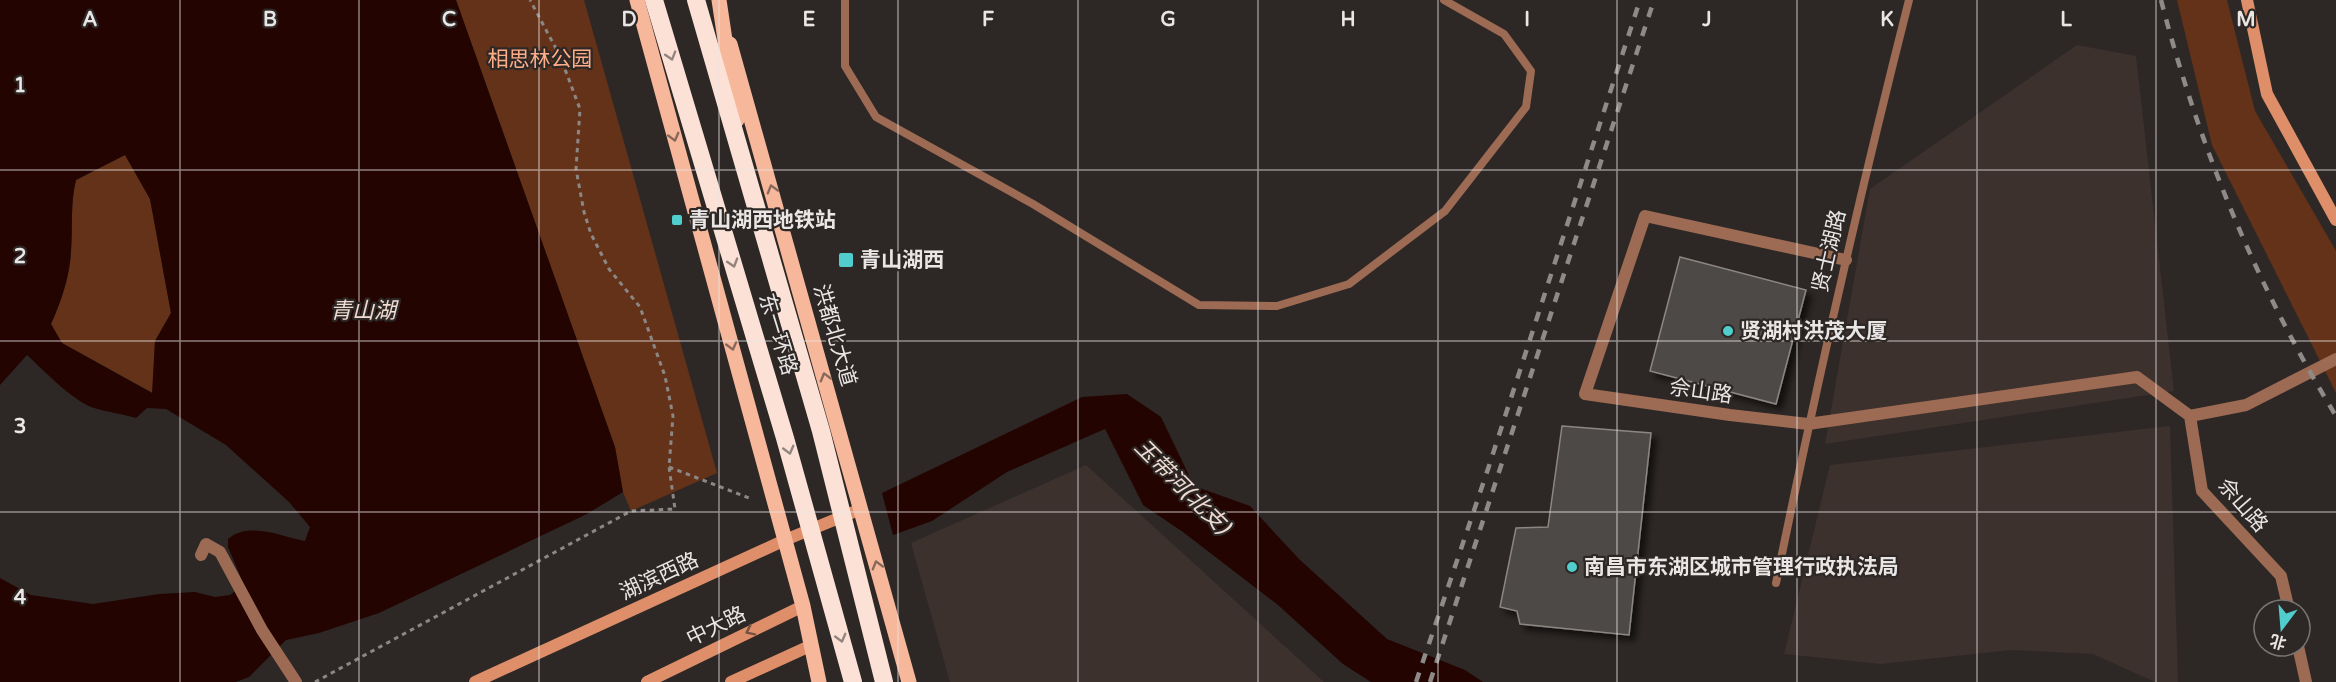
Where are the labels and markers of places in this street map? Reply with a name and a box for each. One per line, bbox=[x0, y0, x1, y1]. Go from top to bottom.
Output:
place label: 青山湖西地铁站 bbox=[689, 208, 836, 233]
marker: 青山湖西地铁站 bbox=[670, 213, 684, 227]
place label: 青山湖西 bbox=[860, 248, 944, 273]
marker: 青山湖西 bbox=[837, 251, 855, 269]
place label: 贤湖村洪茂大厦 bbox=[1740, 319, 1887, 344]
marker: 贤湖村洪茂大厦 bbox=[1721, 324, 1735, 338]
place label: 南昌市东湖区城市管理行政执法局 bbox=[1584, 555, 1899, 580]
marker: 南昌市东湖区城市管理行政执法局 bbox=[1565, 560, 1579, 574]

